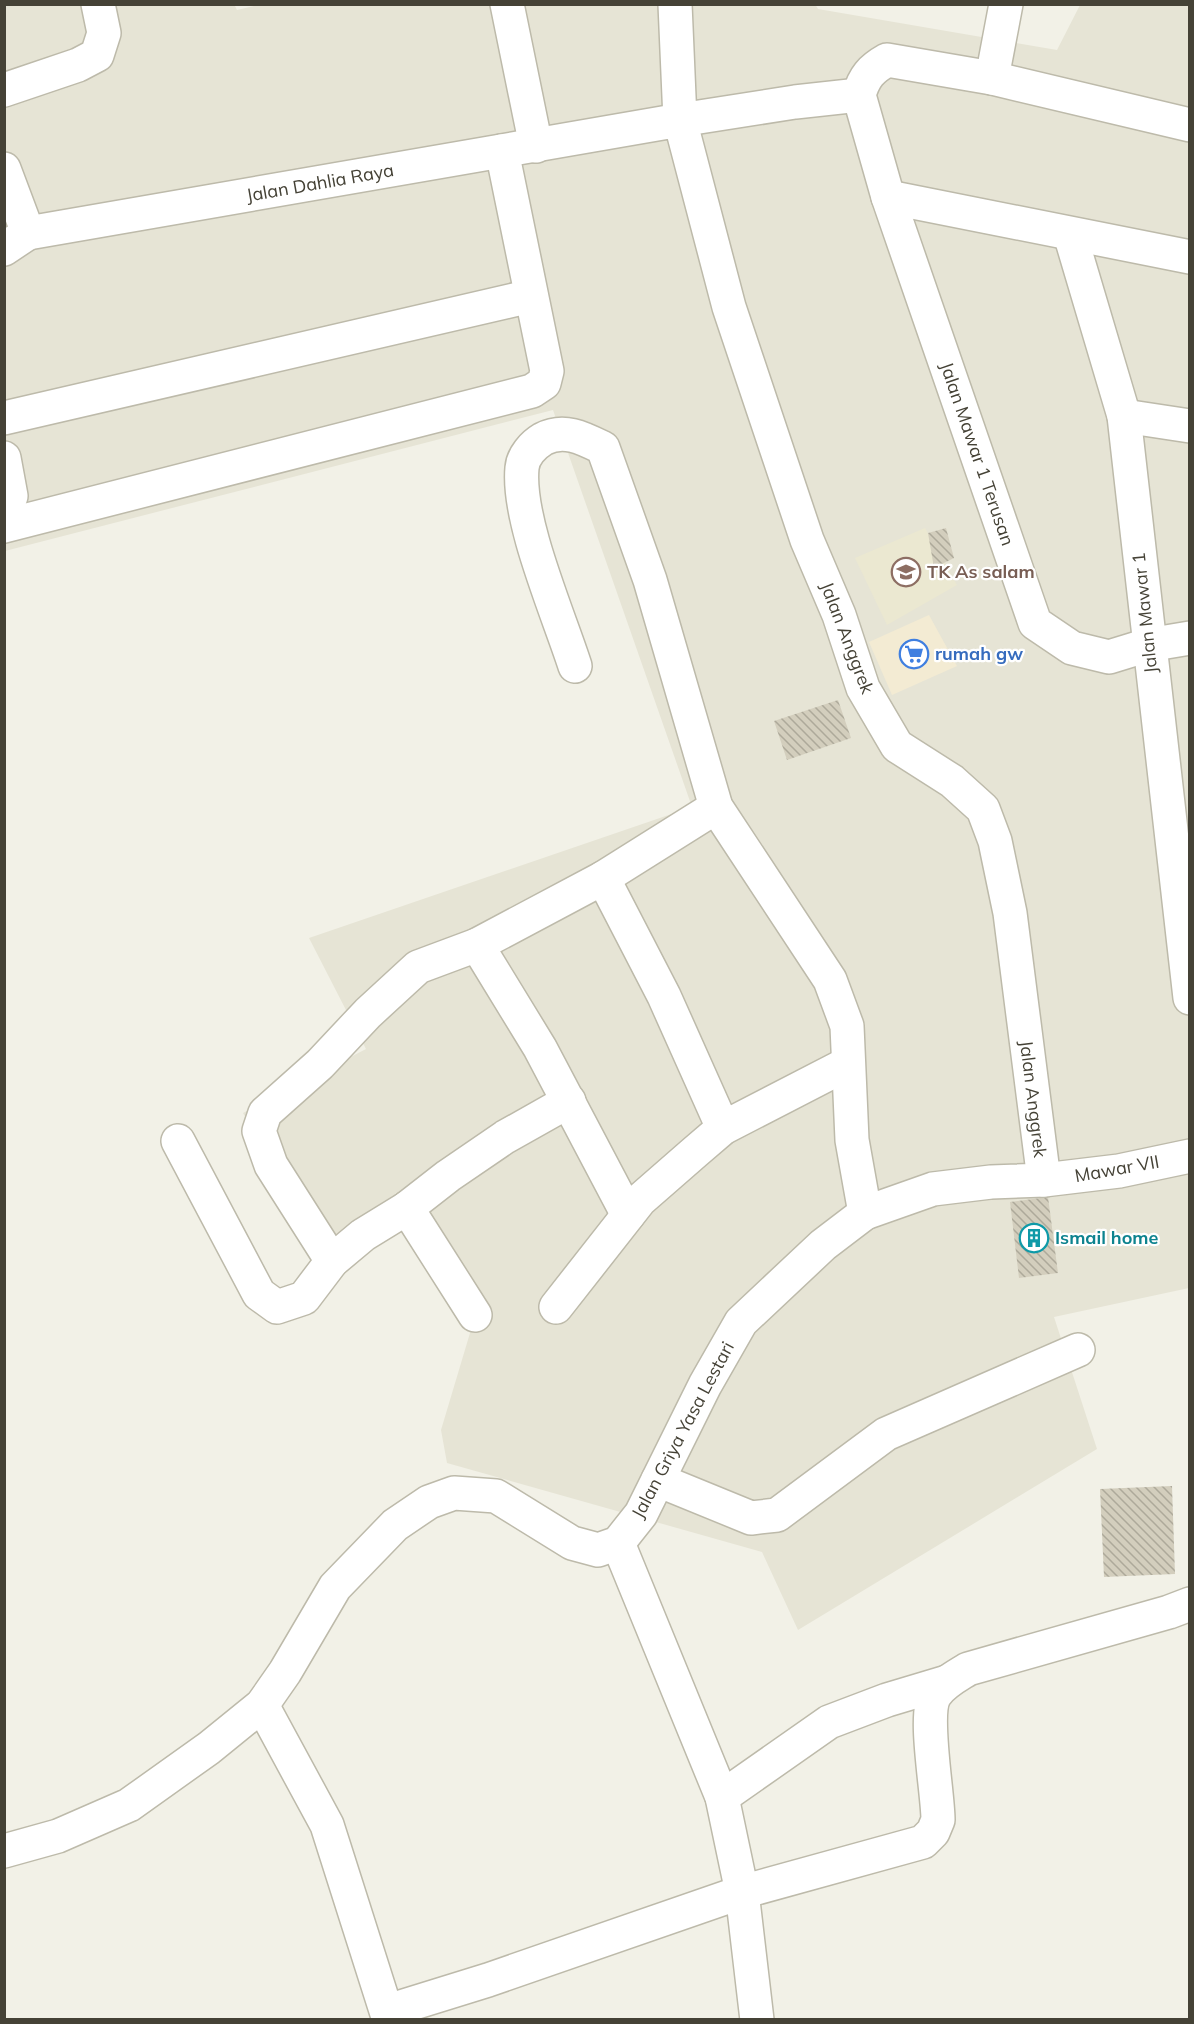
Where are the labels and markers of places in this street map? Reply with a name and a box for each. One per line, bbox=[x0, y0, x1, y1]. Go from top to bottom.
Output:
school or university icon: TK As salam bbox=[890, 556, 922, 588]
place label: TK As salam bbox=[927, 560, 1035, 583]
supermarket icon: rumah gw bbox=[898, 638, 930, 670]
place label: rumah gw bbox=[935, 642, 1023, 665]
building icon: Ismail home bbox=[1018, 1222, 1050, 1254]
place label: Ismail home bbox=[1055, 1226, 1158, 1249]

